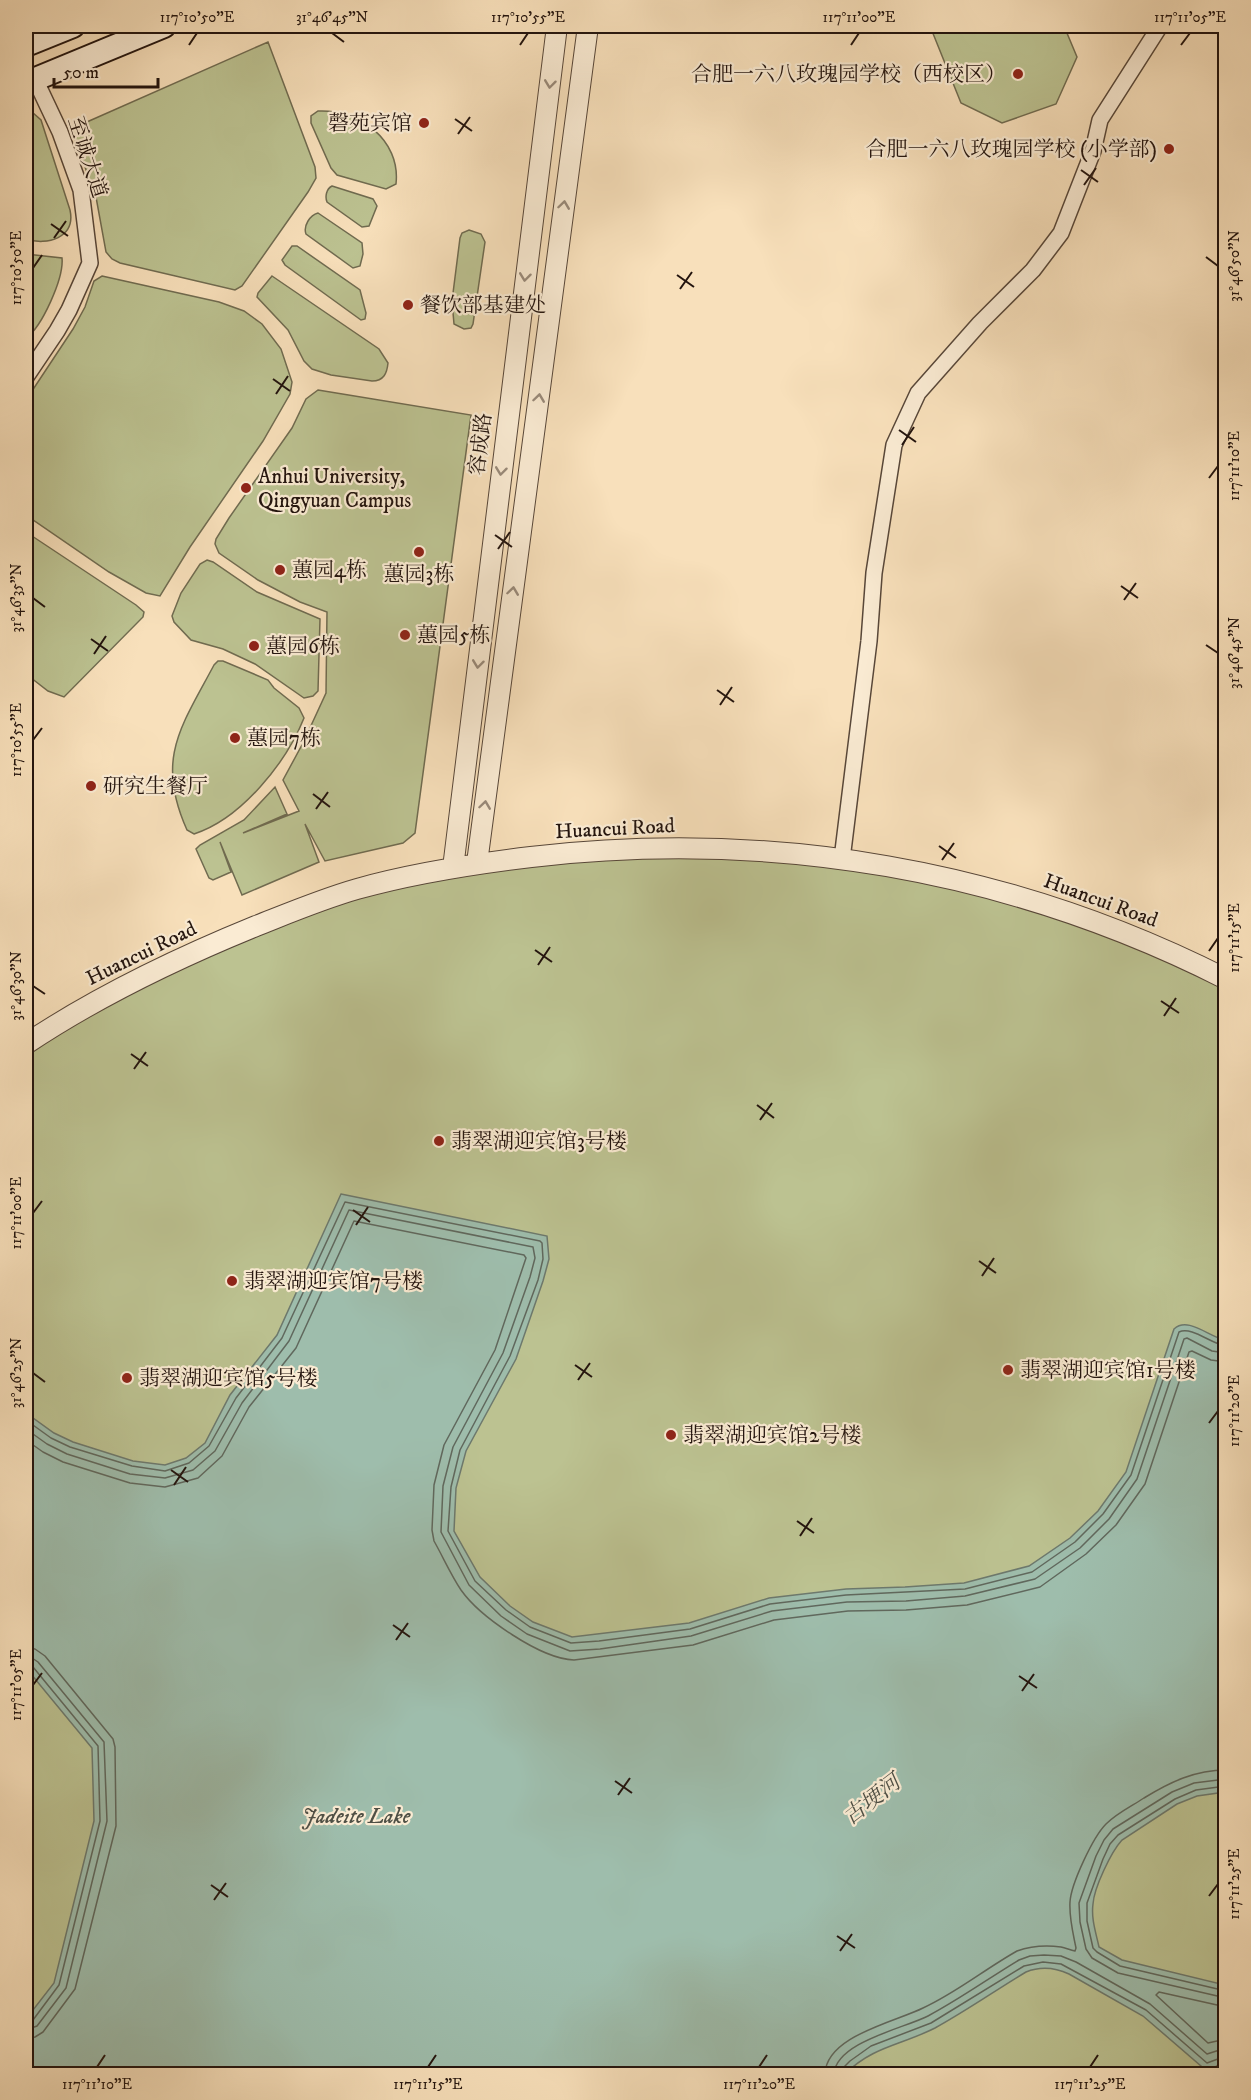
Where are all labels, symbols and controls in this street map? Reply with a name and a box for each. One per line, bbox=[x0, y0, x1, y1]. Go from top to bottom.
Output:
text: 117°10'50"E bbox=[160, 8, 235, 27]
text: 31°46'45"N bbox=[296, 8, 368, 27]
text: 117°10'55"E bbox=[491, 8, 565, 27]
text: 117°11'00"E bbox=[823, 8, 896, 27]
text: 117°11'05"E bbox=[1154, 8, 1226, 27]
scale bar bbox=[54, 51, 158, 89]
text: 50 m bbox=[63, 62, 99, 84]
place label: 合肥一六八玫瑰园学校（西校区） bbox=[691, 62, 1006, 88]
marker: 合肥一六八玫瑰园学校（西校区） bbox=[1011, 67, 1025, 81]
one-way arrow bbox=[544, 79, 556, 88]
place label: 磬苑宾馆 bbox=[328, 111, 412, 137]
street label: 至诚大道 bbox=[62, 113, 112, 201]
marker: 磬苑宾馆 bbox=[417, 116, 431, 130]
place label: 合肥一六八玫瑰园学校 (小学部) bbox=[866, 137, 1157, 163]
marker: 合肥一六八玫瑰园学校 (小学部) bbox=[1162, 142, 1176, 156]
one-way arrow bbox=[558, 200, 570, 209]
text: 117°10'50"E bbox=[7, 230, 26, 305]
text: 31°46'50"N bbox=[1225, 230, 1244, 302]
one-way arrow bbox=[519, 272, 532, 282]
place label: 餐饮部基建处 bbox=[420, 293, 546, 319]
marker: 餐饮部基建处 bbox=[401, 298, 415, 312]
one-way arrow bbox=[532, 393, 544, 403]
street label: 容成路 bbox=[464, 411, 498, 477]
text: 117°11'10"E bbox=[1225, 431, 1244, 501]
place label: Anhui University, Qingyuan Campus bbox=[258, 464, 411, 514]
one-way arrow bbox=[495, 466, 508, 475]
marker: Anhui University, Qingyuan Campus bbox=[239, 481, 253, 495]
marker: 蕙园3栋 bbox=[412, 545, 426, 559]
place label: 蕙园4栋 bbox=[292, 558, 367, 584]
place label: 蕙园3栋 bbox=[384, 562, 454, 588]
marker: 蕙园4栋 bbox=[273, 563, 287, 577]
text: 31°46'35"N bbox=[7, 564, 26, 633]
one-way arrow bbox=[506, 587, 519, 596]
text: 31°46'45"N bbox=[1225, 617, 1244, 689]
place label: 蕙园5栋 bbox=[417, 623, 490, 649]
marker: 蕙园5栋 bbox=[398, 628, 412, 642]
place label: 蕙园6栋 bbox=[266, 634, 340, 660]
marker: 蕙园6栋 bbox=[247, 639, 261, 653]
one-way arrow bbox=[472, 660, 485, 669]
text: 117°10'55"E bbox=[7, 703, 26, 777]
place label: 蕙园7栋 bbox=[247, 726, 321, 752]
marker: 蕙园7栋 bbox=[228, 731, 242, 745]
place label: 研究生餐厅 bbox=[103, 774, 208, 800]
marker: 研究生餐厅 bbox=[84, 779, 98, 793]
one-way arrow bbox=[478, 801, 490, 810]
street label: Huancui Road bbox=[555, 813, 676, 845]
street label: Huancui Road bbox=[1040, 868, 1162, 934]
text: 117°11'15"E bbox=[1225, 903, 1244, 973]
street label: Huancui Road bbox=[82, 916, 201, 992]
text: 31°46'30"N bbox=[7, 951, 26, 1021]
place label: 翡翠湖迎宾馆3号楼 bbox=[451, 1129, 627, 1155]
marker: 翡翠湖迎宾馆3号楼 bbox=[432, 1134, 446, 1148]
text: 117°11'00"E bbox=[7, 1176, 26, 1249]
place label: 翡翠湖迎宾馆7号楼 bbox=[244, 1269, 423, 1295]
marker: 翡翠湖迎宾馆7号楼 bbox=[225, 1274, 239, 1288]
text: 31°46'25"N bbox=[7, 1338, 26, 1408]
place label: 翡翠湖迎宾馆1号楼 bbox=[1020, 1358, 1196, 1384]
marker: 翡翠湖迎宾馆1号楼 bbox=[1001, 1363, 1015, 1377]
place label: 翡翠湖迎宾馆5号楼 bbox=[139, 1366, 317, 1392]
marker: 翡翠湖迎宾馆5号楼 bbox=[120, 1371, 134, 1385]
text: 117°11'20"E bbox=[1225, 1375, 1244, 1447]
place label: 翡翠湖迎宾馆2号楼 bbox=[683, 1423, 861, 1449]
marker: 翡翠湖迎宾馆2号楼 bbox=[664, 1428, 678, 1442]
text: 117°11'05"E bbox=[7, 1649, 26, 1721]
water label: 古埂河 bbox=[838, 1767, 909, 1831]
water label: Jadeite Lake bbox=[302, 1803, 411, 1830]
text: 117°11'25"E bbox=[1225, 1848, 1244, 1920]
text: 117°11'10"E bbox=[62, 2075, 132, 2094]
text: 117°11'15"E bbox=[393, 2075, 463, 2094]
text: 117°11'20"E bbox=[723, 2075, 795, 2094]
text: 117°11'25"E bbox=[1054, 2075, 1126, 2094]

